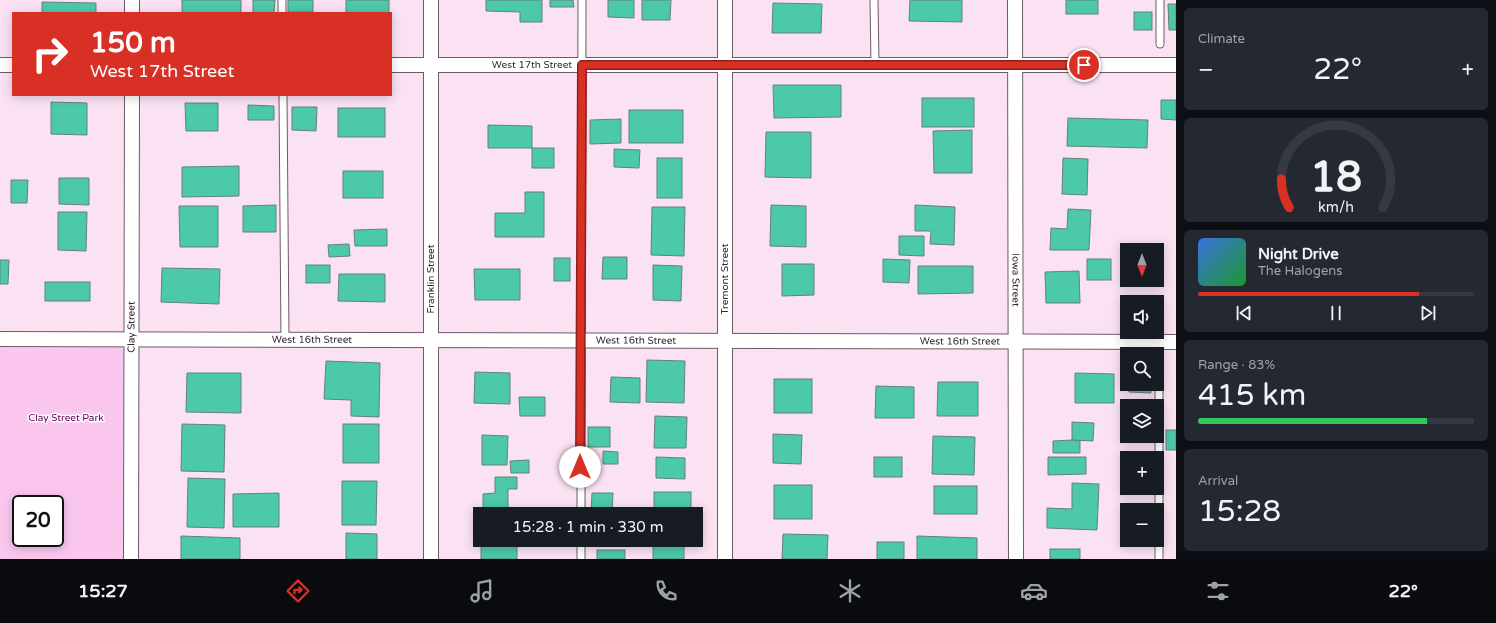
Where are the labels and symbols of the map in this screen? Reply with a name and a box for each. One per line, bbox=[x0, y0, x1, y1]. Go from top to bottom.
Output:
pin bbox=[1067, 48, 1101, 82]
street label: West 17th Street bbox=[492, 59, 572, 71]
street label: Tremont Street bbox=[719, 243, 731, 315]
north arrow bbox=[1120, 243, 1164, 287]
street label: Franklin Street bbox=[425, 244, 437, 314]
street label: Iowa Street bbox=[1009, 253, 1022, 307]
street label: Clay Street bbox=[125, 301, 138, 353]
street label: West 16th Street bbox=[272, 334, 352, 346]
street label: West 16th Street bbox=[596, 335, 676, 347]
street label: West 16th Street bbox=[920, 335, 1000, 348]
park label: Clay Street Park bbox=[28, 412, 104, 424]
position arrow bbox=[559, 446, 601, 488]
speed limit sign: 20 bbox=[12, 495, 64, 547]

